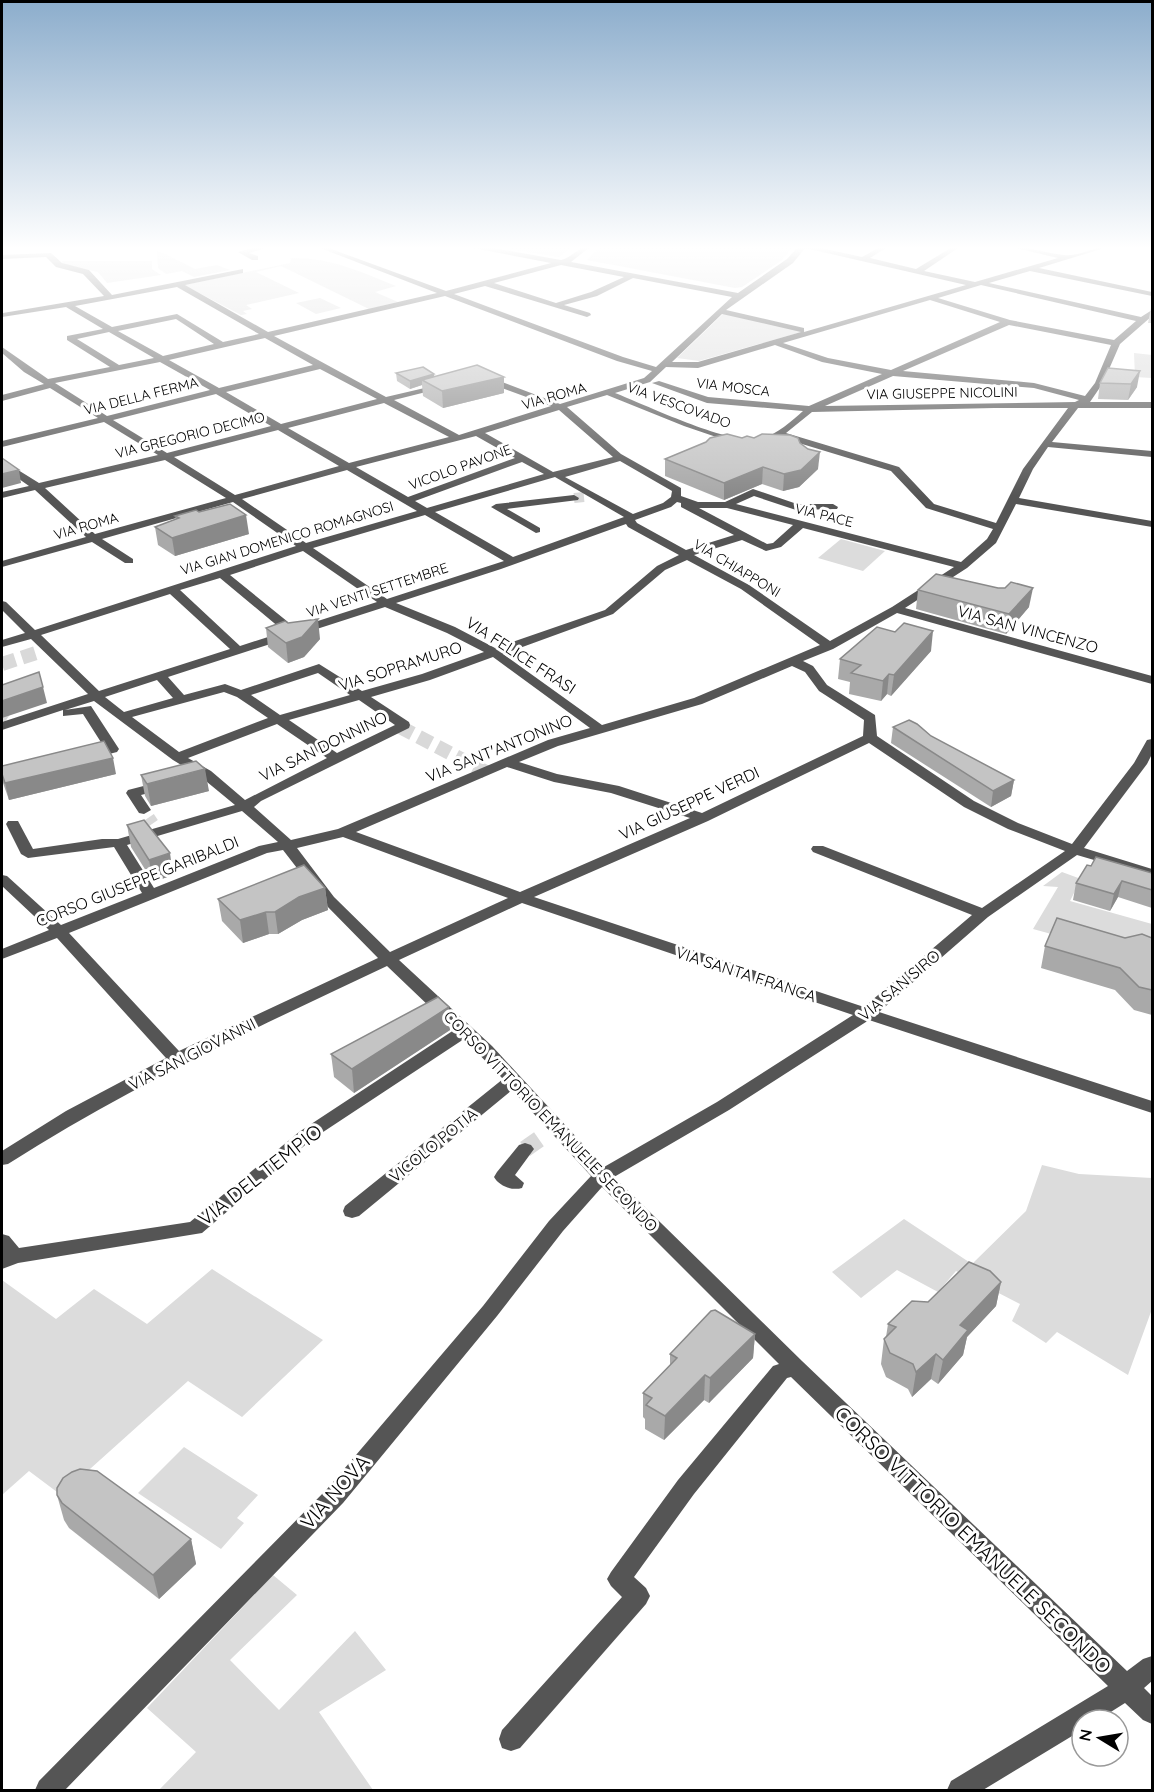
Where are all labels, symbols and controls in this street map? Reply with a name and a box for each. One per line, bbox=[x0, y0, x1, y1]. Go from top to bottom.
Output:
street label: VIA DELLA FERMA bbox=[82, 373, 200, 419]
street label: VIA MOSCA bbox=[695, 374, 771, 400]
street label: VIA ROMA bbox=[520, 378, 588, 414]
street label: VIA VESCOVADO bbox=[625, 378, 734, 432]
street label: VIA GIUSEPPE NICOLINI bbox=[866, 383, 1018, 403]
street label: VIA GREGORIO DECIMO bbox=[113, 408, 267, 462]
street label: VICOLO PAVONE bbox=[406, 440, 514, 494]
street label: VIA GIAN DOMENICO ROMAGNOSI bbox=[178, 497, 396, 579]
street label: VIA PACE bbox=[793, 499, 855, 531]
street label: VIA ROMA bbox=[52, 508, 120, 544]
street label: VIA CHIAPPONI bbox=[690, 535, 784, 601]
street label: VIA VENTI SETTEMBRE bbox=[304, 559, 450, 621]
street label: VIA SAN VINCENZO bbox=[956, 601, 1100, 657]
street label: VIA FELICE FRASI bbox=[462, 612, 580, 698]
street label: VIA SOPRAMURO bbox=[336, 637, 464, 695]
street label: VIA SAN DONNINO bbox=[256, 706, 390, 786]
street label: VIA SANT'ANTONINO bbox=[423, 709, 575, 787]
street label: VIA GIUSEPPE VERDI bbox=[616, 762, 762, 844]
street label: CORSO GIUSEPPE GARIBALDI bbox=[33, 831, 241, 931]
street label: VIA SANTA FRANCA bbox=[673, 942, 819, 1006]
street label: VIA SAN SIRO bbox=[854, 945, 944, 1025]
street label: CORSO VITTORIO EMANUELE SECONDO bbox=[440, 1006, 662, 1236]
street label: VIA SAN GIOVANNI bbox=[125, 1013, 259, 1095]
street label: VICOLO POTIA bbox=[385, 1103, 481, 1187]
street label: VIA DEL TEMPIO bbox=[193, 1118, 327, 1231]
street label: CORSO VITTORIO EMANUELE SECONDO bbox=[830, 1401, 1117, 1679]
street label: VIA NOVA bbox=[295, 1449, 375, 1534]
north arrow bbox=[1070, 1708, 1130, 1768]
text: N bbox=[1074, 1727, 1096, 1743]

